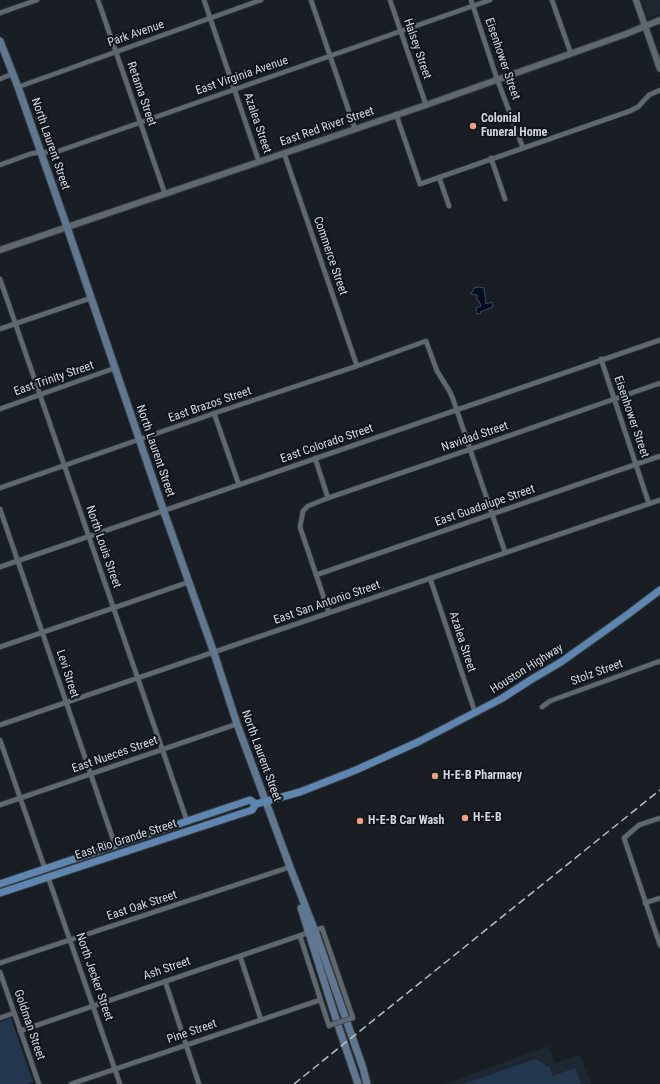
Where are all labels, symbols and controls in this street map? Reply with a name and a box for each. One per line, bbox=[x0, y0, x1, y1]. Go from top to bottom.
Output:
street label: Eisenhower Street bbox=[481, 16, 523, 102]
street label: Halsey Street bbox=[400, 17, 434, 81]
street label: Park Avenue bbox=[106, 18, 166, 50]
street label: East Virginia Avenue bbox=[194, 53, 290, 99]
street label: Retama Street bbox=[123, 60, 159, 128]
street label: Azalea Street bbox=[240, 91, 274, 155]
street label: North Laurent Street bbox=[28, 96, 72, 192]
street label: East Red River Street bbox=[278, 104, 376, 150]
place label: Colonial Funeral Home bbox=[481, 112, 547, 140]
marker: Colonial Funeral Home bbox=[468, 121, 478, 131]
street label: Commerce Street bbox=[310, 215, 350, 297]
street label: East Trinity Street bbox=[12, 359, 96, 399]
street label: Eisenhower Street bbox=[610, 374, 652, 460]
street label: East Brazos Street bbox=[167, 384, 253, 426]
street label: North Laurent Street bbox=[133, 403, 177, 499]
street label: Navidad Street bbox=[440, 419, 510, 455]
street label: East Colorado Street bbox=[279, 421, 375, 467]
street label: East Guadalupe Street bbox=[433, 482, 537, 530]
street label: North Louis Street bbox=[82, 504, 124, 590]
street label: East San Antonio Street bbox=[272, 578, 382, 628]
street label: Azalea Street bbox=[445, 610, 479, 674]
street label: Houston Highway bbox=[488, 641, 566, 697]
street label: Levi Street bbox=[52, 648, 82, 700]
street label: Stolz Street bbox=[569, 657, 625, 689]
street label: North Laurent Street bbox=[238, 708, 284, 804]
street label: East Nueces Street bbox=[70, 734, 160, 776]
place label: H-E-B Pharmacy bbox=[443, 769, 522, 783]
marker: H-E-B Pharmacy bbox=[430, 771, 440, 781]
place label: H-E-B bbox=[473, 811, 502, 825]
marker: H-E-B bbox=[460, 813, 470, 823]
place label: H-E-B Car Wash bbox=[368, 814, 444, 828]
marker: H-E-B Car Wash bbox=[355, 816, 365, 826]
street label: East Rio Grande Street bbox=[73, 817, 179, 863]
street label: East Oak Street bbox=[105, 888, 179, 924]
street label: North Jecker Street bbox=[72, 931, 116, 1023]
street label: Ash Street bbox=[141, 954, 193, 984]
street label: Goldman Street bbox=[10, 988, 48, 1062]
street label: Pine Street bbox=[165, 1017, 219, 1047]

